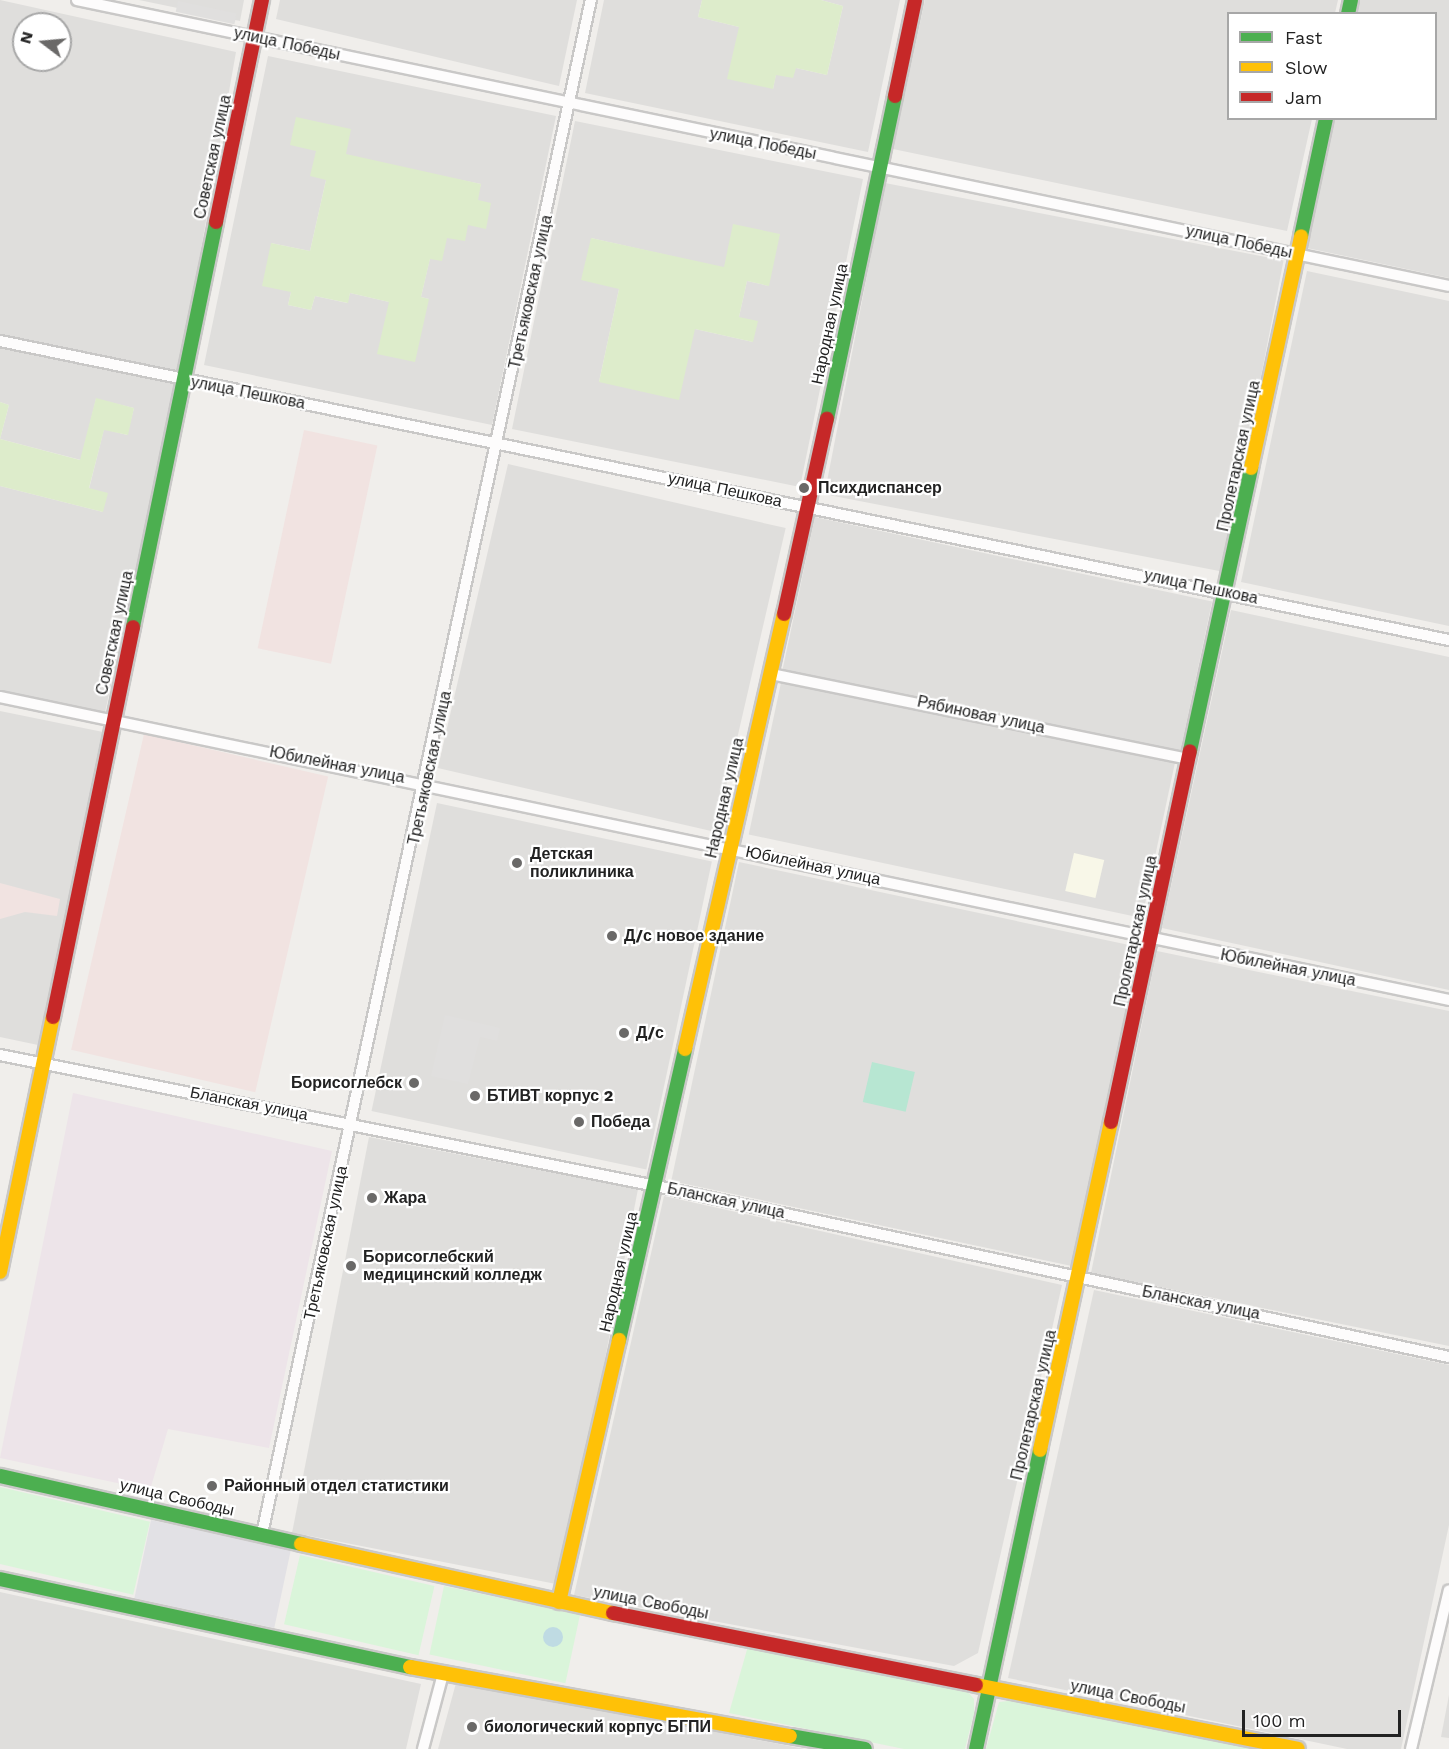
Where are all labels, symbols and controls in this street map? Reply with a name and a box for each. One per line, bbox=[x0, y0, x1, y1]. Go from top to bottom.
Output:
north arrow bbox=[12, 12, 72, 72]
legend bbox=[1227, 12, 1437, 120]
street label: улица Победы bbox=[232, 23, 342, 65]
text: Fast bbox=[1285, 27, 1322, 48]
text: N bbox=[15, 29, 37, 46]
text: Slow bbox=[1285, 57, 1328, 78]
text: Jam bbox=[1285, 87, 1322, 108]
street label: Советская улица bbox=[190, 93, 236, 221]
street label: улица Победы bbox=[708, 124, 818, 164]
street label: Третьяковская улица bbox=[505, 213, 557, 371]
street label: улица Победы bbox=[1184, 221, 1294, 263]
street label: Народная улица bbox=[808, 262, 852, 386]
street label: улица Пешкова bbox=[189, 373, 307, 413]
street label: Пролетарская улица bbox=[1214, 379, 1264, 533]
street label: улица Пешкова bbox=[666, 469, 784, 511]
place label: Психдиспансер bbox=[818, 478, 942, 498]
marker: Психдиспансер bbox=[795, 479, 813, 497]
street label: улица Пешкова bbox=[1142, 566, 1260, 608]
street label: Советская улица bbox=[92, 569, 138, 697]
street label: Третьяковская улица bbox=[404, 689, 456, 847]
street label: Рябиновая улица bbox=[915, 692, 1047, 738]
street label: Народная улица bbox=[702, 736, 748, 860]
street label: Юбилейная улица bbox=[268, 742, 406, 788]
street label: Юбилейная улица bbox=[744, 842, 882, 890]
place label: Детская поликлиника bbox=[530, 844, 634, 882]
marker: Детская поликлиника bbox=[508, 854, 526, 872]
street label: Пролетарская улица bbox=[1111, 854, 1161, 1008]
place label: Д/с новое здание bbox=[624, 926, 764, 946]
marker: Д/с новое здание bbox=[605, 929, 619, 943]
street label: Юбилейная улица bbox=[1219, 945, 1357, 991]
place label: Д/с bbox=[636, 1023, 664, 1043]
marker: Д/с bbox=[617, 1026, 631, 1040]
place label: Борисоглебск bbox=[291, 1073, 402, 1093]
marker: Борисоглебск bbox=[407, 1076, 421, 1090]
street label: Бланская улица bbox=[188, 1083, 310, 1125]
place label: БТИВТ корпус 2 bbox=[487, 1086, 613, 1106]
marker: БТИВТ корпус 2 bbox=[468, 1089, 482, 1103]
place label: Победа bbox=[591, 1112, 650, 1132]
marker: Победа bbox=[572, 1115, 586, 1129]
street label: Третьяковская улица bbox=[300, 1164, 352, 1322]
street label: Бланская улица bbox=[665, 1179, 787, 1223]
place label: Жара bbox=[384, 1188, 426, 1208]
marker: Жара bbox=[365, 1191, 379, 1205]
street label: Народная улица bbox=[596, 1210, 642, 1334]
place label: Борисоглебский медицинский колледж bbox=[363, 1247, 542, 1285]
marker: Борисоглебский медицинский колледж bbox=[344, 1259, 358, 1273]
street label: Бланская улица bbox=[1140, 1282, 1262, 1324]
street label: Пролетарская улица bbox=[1007, 1328, 1061, 1482]
street label: улица Свободы bbox=[118, 1476, 236, 1520]
place label: Районный отдел статистики bbox=[224, 1476, 449, 1496]
marker: Районный отдел статистики bbox=[205, 1479, 219, 1493]
street label: улица Свободы bbox=[592, 1582, 710, 1624]
street label: улица Свободы bbox=[1069, 1676, 1187, 1718]
scale bar bbox=[1245, 1698, 1404, 1736]
text: 100 m bbox=[1253, 1710, 1306, 1731]
place label: биологический корпус БГПИ bbox=[484, 1717, 711, 1737]
marker: биологический корпус БГПИ bbox=[465, 1720, 479, 1734]

